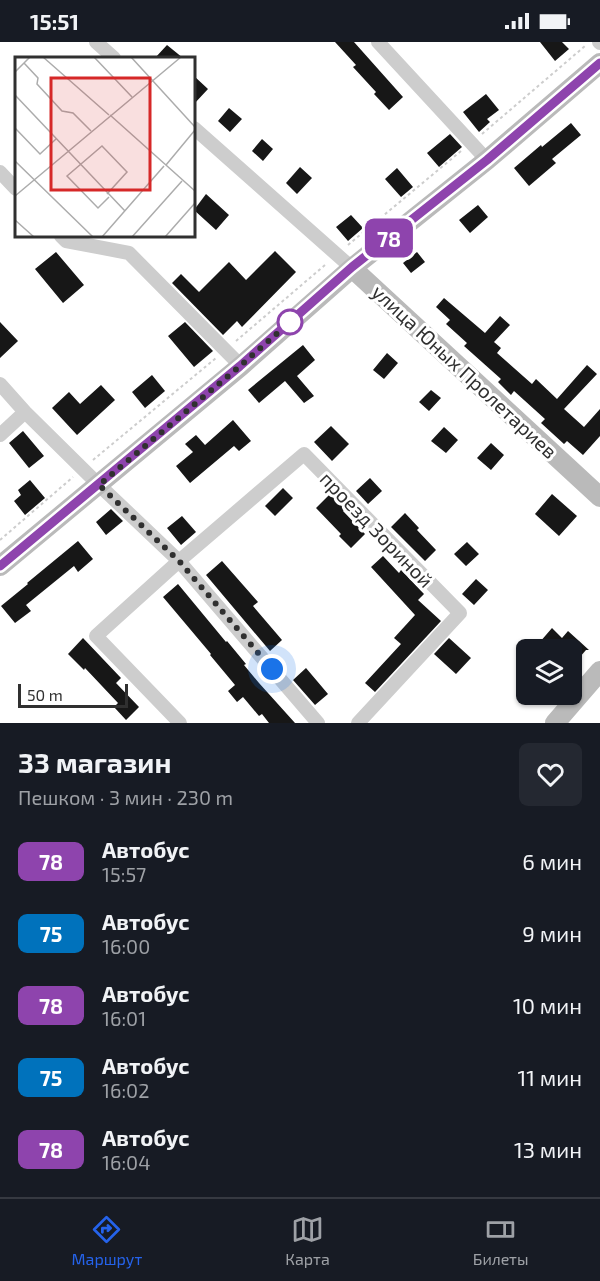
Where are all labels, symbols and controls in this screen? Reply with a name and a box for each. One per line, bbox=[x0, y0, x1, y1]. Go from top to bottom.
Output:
text: 15:51 bbox=[30, 8, 79, 34]
inset map bbox=[15, 57, 195, 237]
line badge: 78 bbox=[362, 218, 416, 258]
text: 78 bbox=[377, 226, 401, 251]
street label: улица Юных Пролетариев bbox=[367, 279, 562, 464]
unlabelled marker bbox=[277, 309, 303, 335]
street label: проезд Зориной bbox=[316, 466, 438, 592]
map controls bbox=[516, 639, 582, 705]
button: layers bbox=[516, 639, 582, 705]
your location bbox=[257, 654, 287, 684]
scale bar bbox=[18, 681, 128, 708]
text: 50 m bbox=[27, 685, 63, 704]
button: heart bbox=[519, 743, 582, 806]
text: 33 магазин bbox=[18, 745, 171, 779]
text: Пешком · 3 мин · 230 m bbox=[18, 785, 233, 809]
text: Автобус bbox=[102, 836, 190, 862]
text: 6 мин bbox=[522, 848, 582, 874]
text: 78 bbox=[39, 849, 63, 874]
text: 15:57 bbox=[102, 862, 146, 886]
text: Автобус bbox=[102, 908, 190, 934]
text: 9 мин bbox=[522, 920, 582, 946]
text: 75 bbox=[40, 921, 62, 946]
text: 16:00 bbox=[102, 934, 150, 958]
text: Автобус bbox=[102, 980, 190, 1006]
text: 10 мин bbox=[513, 992, 582, 1018]
text: 78 bbox=[39, 993, 63, 1018]
text: 16:01 bbox=[102, 1006, 146, 1030]
text: Автобус bbox=[102, 1052, 190, 1078]
text: 11 мин bbox=[517, 1064, 582, 1090]
text: 75 bbox=[40, 1065, 62, 1090]
text: 16:02 bbox=[102, 1078, 149, 1102]
text: Автобус bbox=[102, 1124, 190, 1150]
text: 13 мин bbox=[514, 1136, 582, 1162]
text: 78 bbox=[39, 1137, 63, 1162]
text: 16:04 bbox=[102, 1150, 150, 1174]
tab: Маршрут bbox=[72, 1213, 142, 1268]
tab: Карта bbox=[285, 1213, 330, 1268]
tab: Билеты bbox=[473, 1213, 528, 1268]

